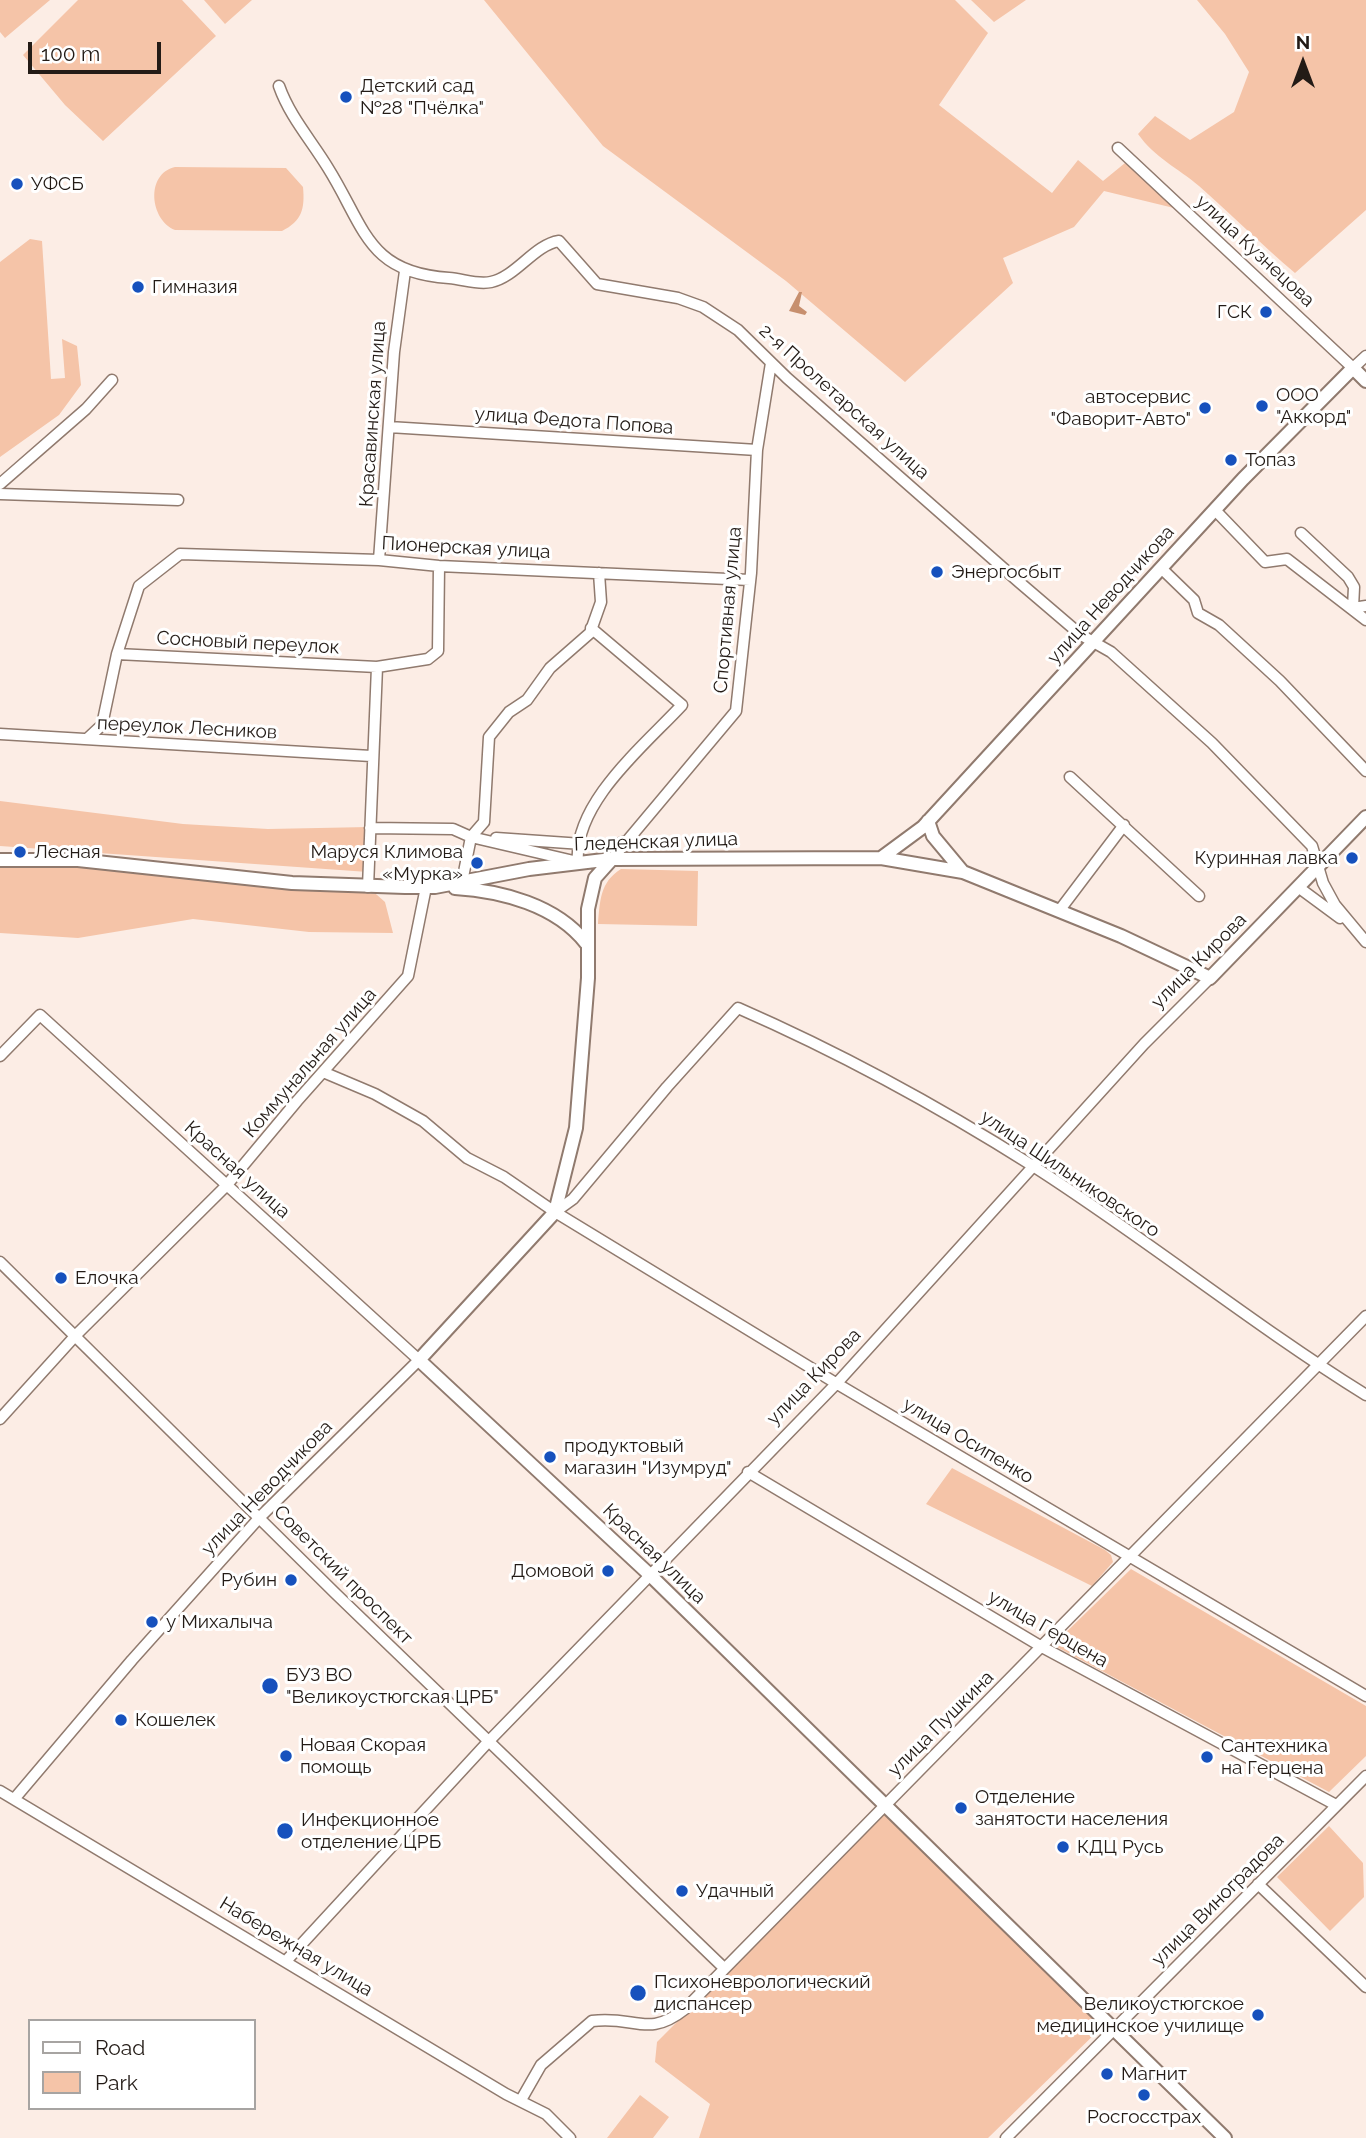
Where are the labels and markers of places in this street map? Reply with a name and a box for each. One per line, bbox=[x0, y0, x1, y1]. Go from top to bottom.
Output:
place label: Детский сад №28 "Пчёлка" bbox=[360, 75, 484, 119]
marker: Детский сад №28 "Пчёлка" bbox=[338, 89, 354, 105]
place label: УФСБ bbox=[31, 173, 84, 195]
marker: УФСБ bbox=[9, 176, 25, 192]
place label: Гимназия bbox=[152, 276, 238, 298]
marker: Гимназия bbox=[130, 279, 146, 295]
place label: ГСК bbox=[1217, 301, 1252, 323]
marker: ГСК bbox=[1258, 304, 1274, 320]
place label: ООО "Аккорд" bbox=[1276, 384, 1351, 428]
place label: автосервис "Фаворит-Авто" bbox=[1050, 386, 1191, 430]
marker: ООО "Аккорд" bbox=[1254, 398, 1270, 414]
marker: автосервис "Фаворит-Авто" bbox=[1197, 400, 1213, 416]
place label: Топаз bbox=[1245, 449, 1296, 471]
marker: Топаз bbox=[1223, 452, 1239, 468]
place label: Энергосбыт bbox=[951, 561, 1061, 583]
marker: Энергосбыт bbox=[929, 564, 945, 580]
place label: Лесная bbox=[34, 841, 101, 863]
place label: Маруся Климова «Мурка» bbox=[310, 841, 463, 885]
marker: Лесная bbox=[12, 844, 28, 860]
place label: Куринная лавка bbox=[1195, 847, 1338, 869]
marker: Куринная лавка bbox=[1344, 850, 1360, 866]
marker: Маруся Климова «Мурка» bbox=[469, 855, 485, 871]
place label: Елочка bbox=[75, 1267, 139, 1289]
marker: Елочка bbox=[53, 1270, 69, 1286]
place label: продуктовый магазин "Изумруд" bbox=[564, 1435, 731, 1479]
marker: продуктовый магазин "Изумруд" bbox=[542, 1449, 558, 1465]
place label: Домовой bbox=[511, 1560, 594, 1582]
marker: Домовой bbox=[600, 1563, 616, 1579]
place label: Рубин bbox=[221, 1569, 277, 1591]
marker: Рубин bbox=[283, 1572, 299, 1588]
place label: у Михалыча bbox=[166, 1611, 273, 1633]
marker: у Михалыча bbox=[144, 1614, 160, 1630]
place label: БУЗ ВО "Великоустюгская ЦРБ" bbox=[286, 1664, 499, 1708]
marker: БУЗ ВО "Великоустюгская ЦРБ" bbox=[260, 1676, 280, 1696]
place label: Кошелек bbox=[135, 1709, 216, 1731]
marker: Кошелек bbox=[113, 1712, 129, 1728]
place label: Новая Скорая помощь bbox=[300, 1734, 426, 1778]
place label: Сантехника на Герцена bbox=[1221, 1735, 1328, 1779]
marker: Новая Скорая помощь bbox=[278, 1748, 294, 1764]
marker: Сантехника на Герцена bbox=[1199, 1749, 1215, 1765]
place label: Отделение занятости населения bbox=[975, 1786, 1168, 1830]
marker: Отделение занятости населения bbox=[953, 1800, 969, 1816]
place label: Инфекционное отделение ЦРБ bbox=[301, 1809, 441, 1853]
marker: Инфекционное отделение ЦРБ bbox=[275, 1821, 295, 1841]
place label: КДЦ Русь bbox=[1077, 1836, 1164, 1858]
marker: КДЦ Русь bbox=[1055, 1839, 1071, 1855]
place label: Удачный bbox=[696, 1880, 774, 1902]
marker: Удачный bbox=[674, 1883, 690, 1899]
place label: Психоневрологический диспансер bbox=[654, 1971, 871, 2015]
marker: Психоневрологический диспансер bbox=[628, 1983, 648, 2003]
place label: Великоустюгское медицинское училище bbox=[1036, 1993, 1244, 2037]
marker: Великоустюгское медицинское училище bbox=[1250, 2007, 1266, 2023]
place label: Магнит bbox=[1121, 2063, 1187, 2085]
marker: Магнит bbox=[1099, 2066, 1115, 2082]
marker: Росгосстрах bbox=[1136, 2087, 1152, 2103]
place label: Росгосстрах bbox=[1087, 2106, 1201, 2128]

